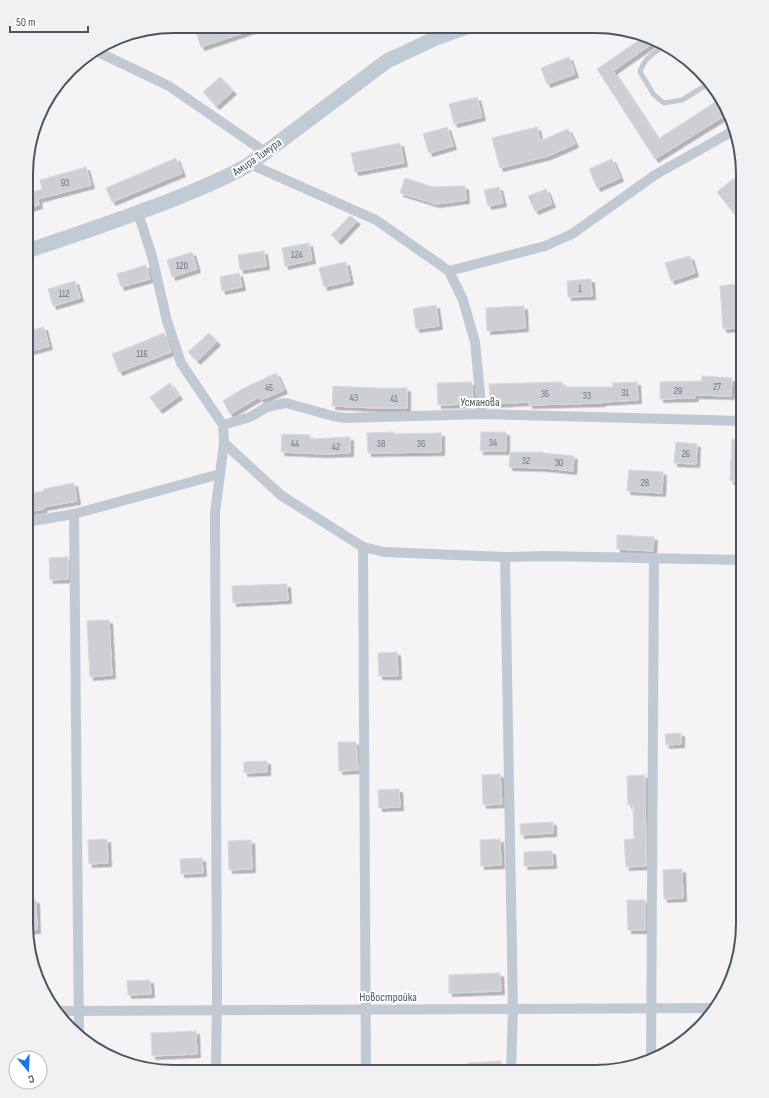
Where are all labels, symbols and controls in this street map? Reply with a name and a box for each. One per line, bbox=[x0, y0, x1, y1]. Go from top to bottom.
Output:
scale bar bbox=[10, 8, 88, 34]
text: 50 m bbox=[16, 15, 36, 30]
street label: Амира Тимура bbox=[229, 135, 285, 180]
house number: 93 bbox=[61, 177, 69, 189]
house number: 124 bbox=[291, 249, 303, 261]
house number: 120 bbox=[176, 260, 188, 272]
house number: 1 bbox=[578, 283, 582, 295]
house number: 112 bbox=[58, 288, 70, 300]
house number: 116 bbox=[136, 348, 148, 360]
house number: 27 bbox=[713, 381, 721, 393]
house number: 45 bbox=[265, 382, 273, 394]
house number: 29 bbox=[674, 385, 682, 397]
house number: 31 bbox=[621, 387, 629, 399]
house number: 35 bbox=[541, 388, 549, 400]
house number: 33 bbox=[583, 390, 591, 402]
house number: 43 bbox=[350, 392, 358, 404]
house number: 41 bbox=[390, 393, 398, 405]
street label: Усманова bbox=[460, 395, 500, 410]
house number: 34 bbox=[489, 437, 497, 449]
house number: 44 bbox=[291, 438, 299, 450]
house number: 38 bbox=[377, 438, 385, 450]
house number: 36 bbox=[417, 438, 425, 450]
house number: 42 bbox=[332, 441, 340, 453]
house number: 26 bbox=[682, 448, 690, 460]
house number: 32 bbox=[522, 455, 530, 467]
house number: 30 bbox=[555, 457, 563, 469]
house number: 28 bbox=[641, 477, 649, 489]
street label: Новостройка bbox=[359, 990, 417, 1005]
north arrow bbox=[8, 1050, 48, 1090]
text: С bbox=[26, 1072, 36, 1086]

